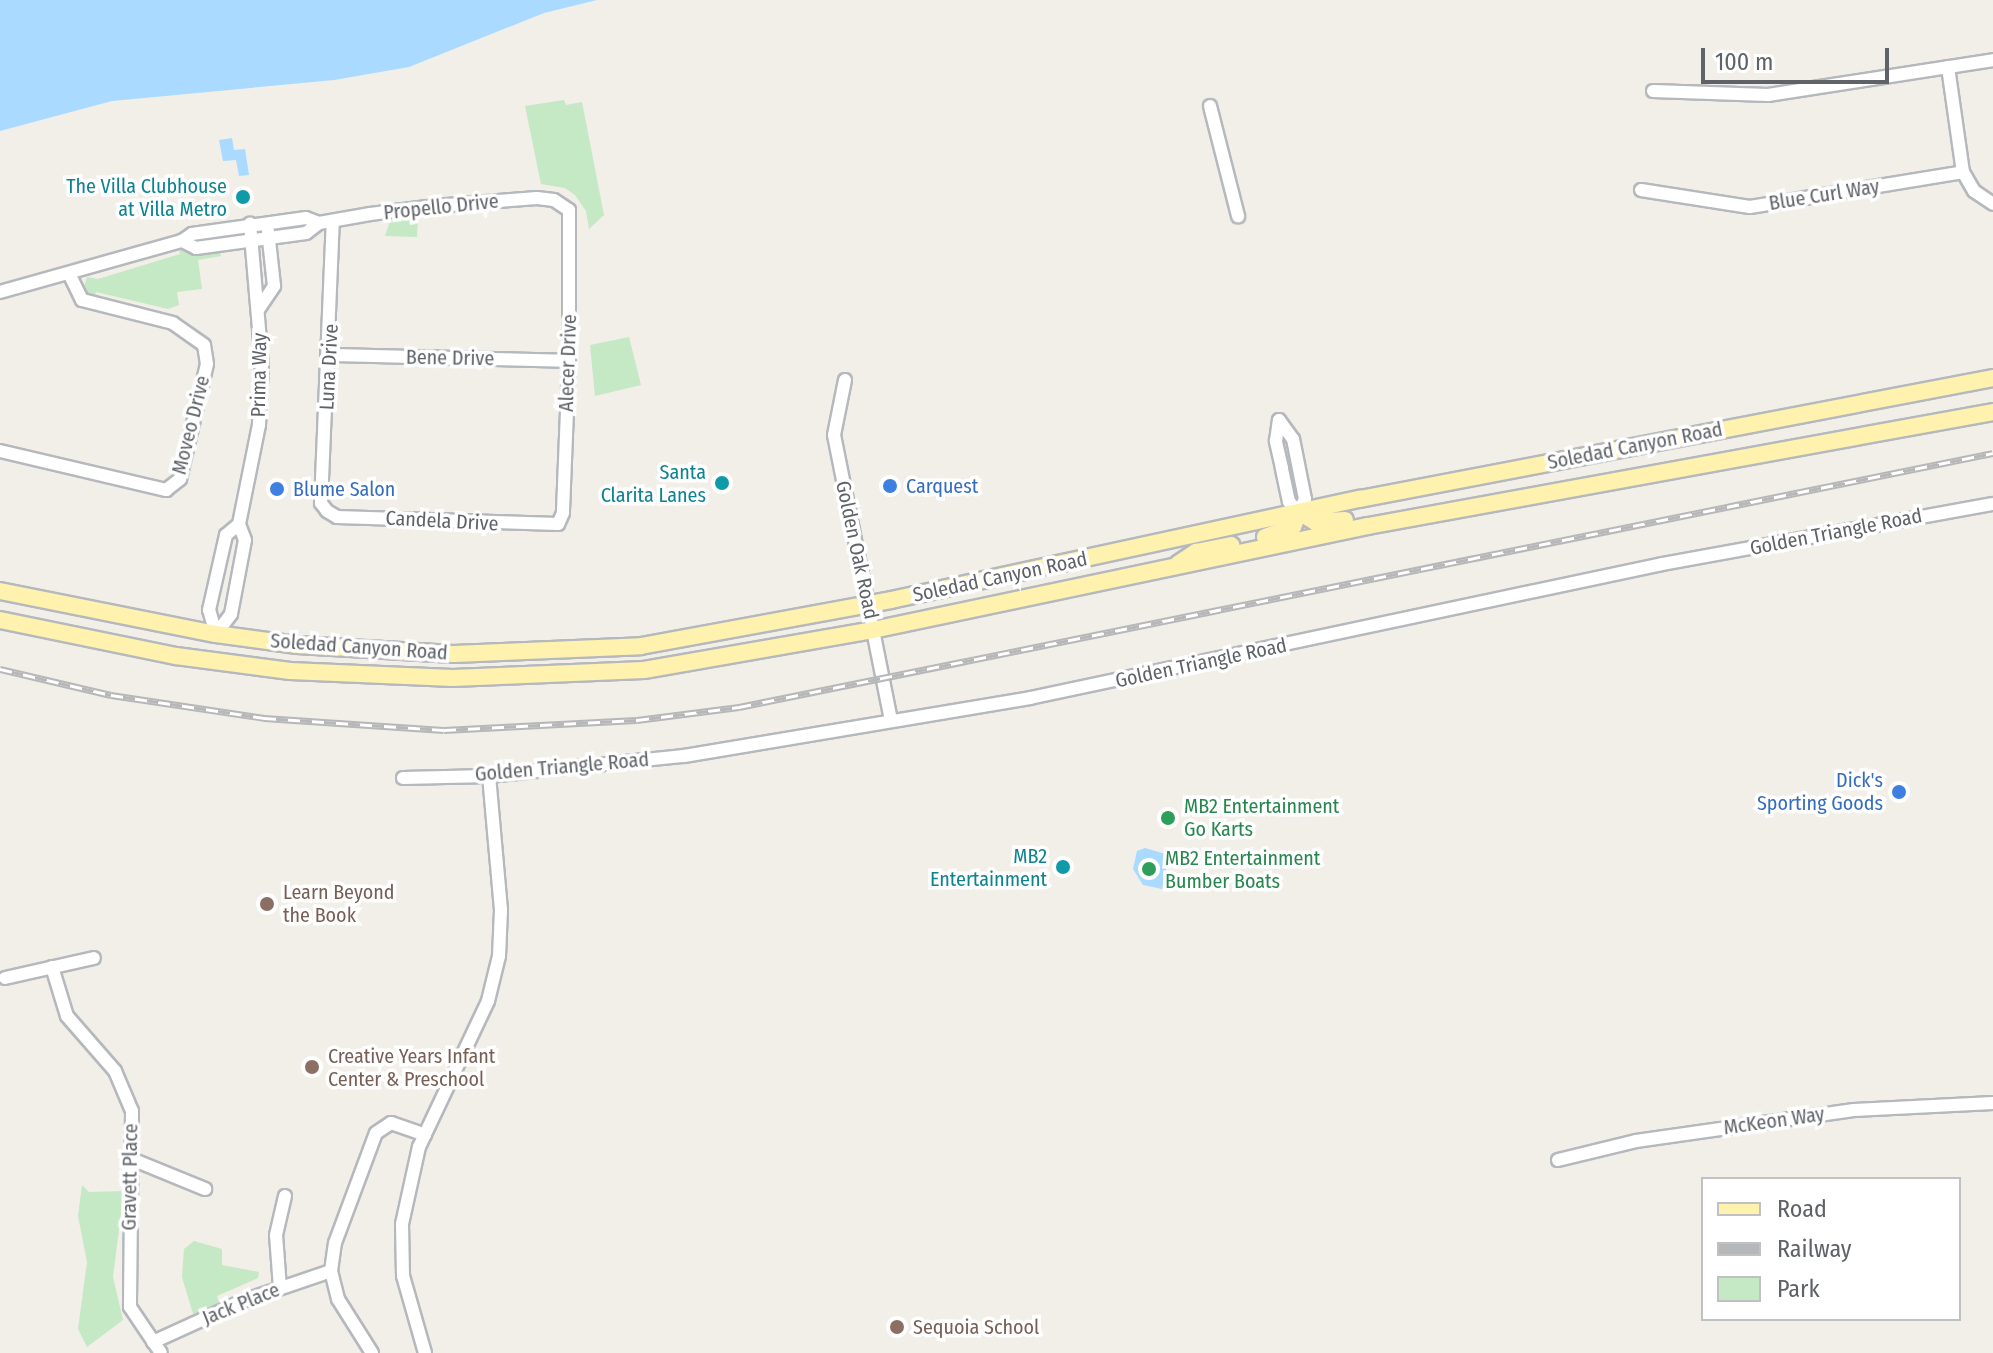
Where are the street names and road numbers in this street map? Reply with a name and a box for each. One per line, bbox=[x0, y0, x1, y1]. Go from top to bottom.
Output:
street label: Blue Curl Way bbox=[1767, 174, 1881, 216]
street label: Propello Drive bbox=[382, 189, 500, 225]
street label: Alecer Drive bbox=[554, 314, 582, 412]
street label: Luna Drive bbox=[315, 323, 343, 411]
street label: Prima Way bbox=[246, 332, 272, 418]
street label: Bene Drive bbox=[406, 345, 494, 371]
street label: Moveo Drive bbox=[167, 373, 215, 477]
street label: Soledad Canyon Road bbox=[1546, 417, 1724, 475]
street label: Golden Oak Road bbox=[831, 479, 883, 621]
street label: Golden Triangle Road bbox=[1748, 504, 1924, 560]
street label: Candela Drive bbox=[385, 506, 499, 536]
street label: Soledad Canyon Road bbox=[911, 547, 1089, 607]
street label: Soledad Canyon Road bbox=[270, 629, 448, 665]
street label: Golden Triangle Road bbox=[1113, 633, 1289, 693]
street label: Golden Triangle Road bbox=[474, 747, 650, 787]
street label: McKeon Way bbox=[1722, 1102, 1826, 1140]
street label: Gravett Place bbox=[117, 1123, 143, 1231]
street label: Jack Place bbox=[199, 1278, 283, 1330]

